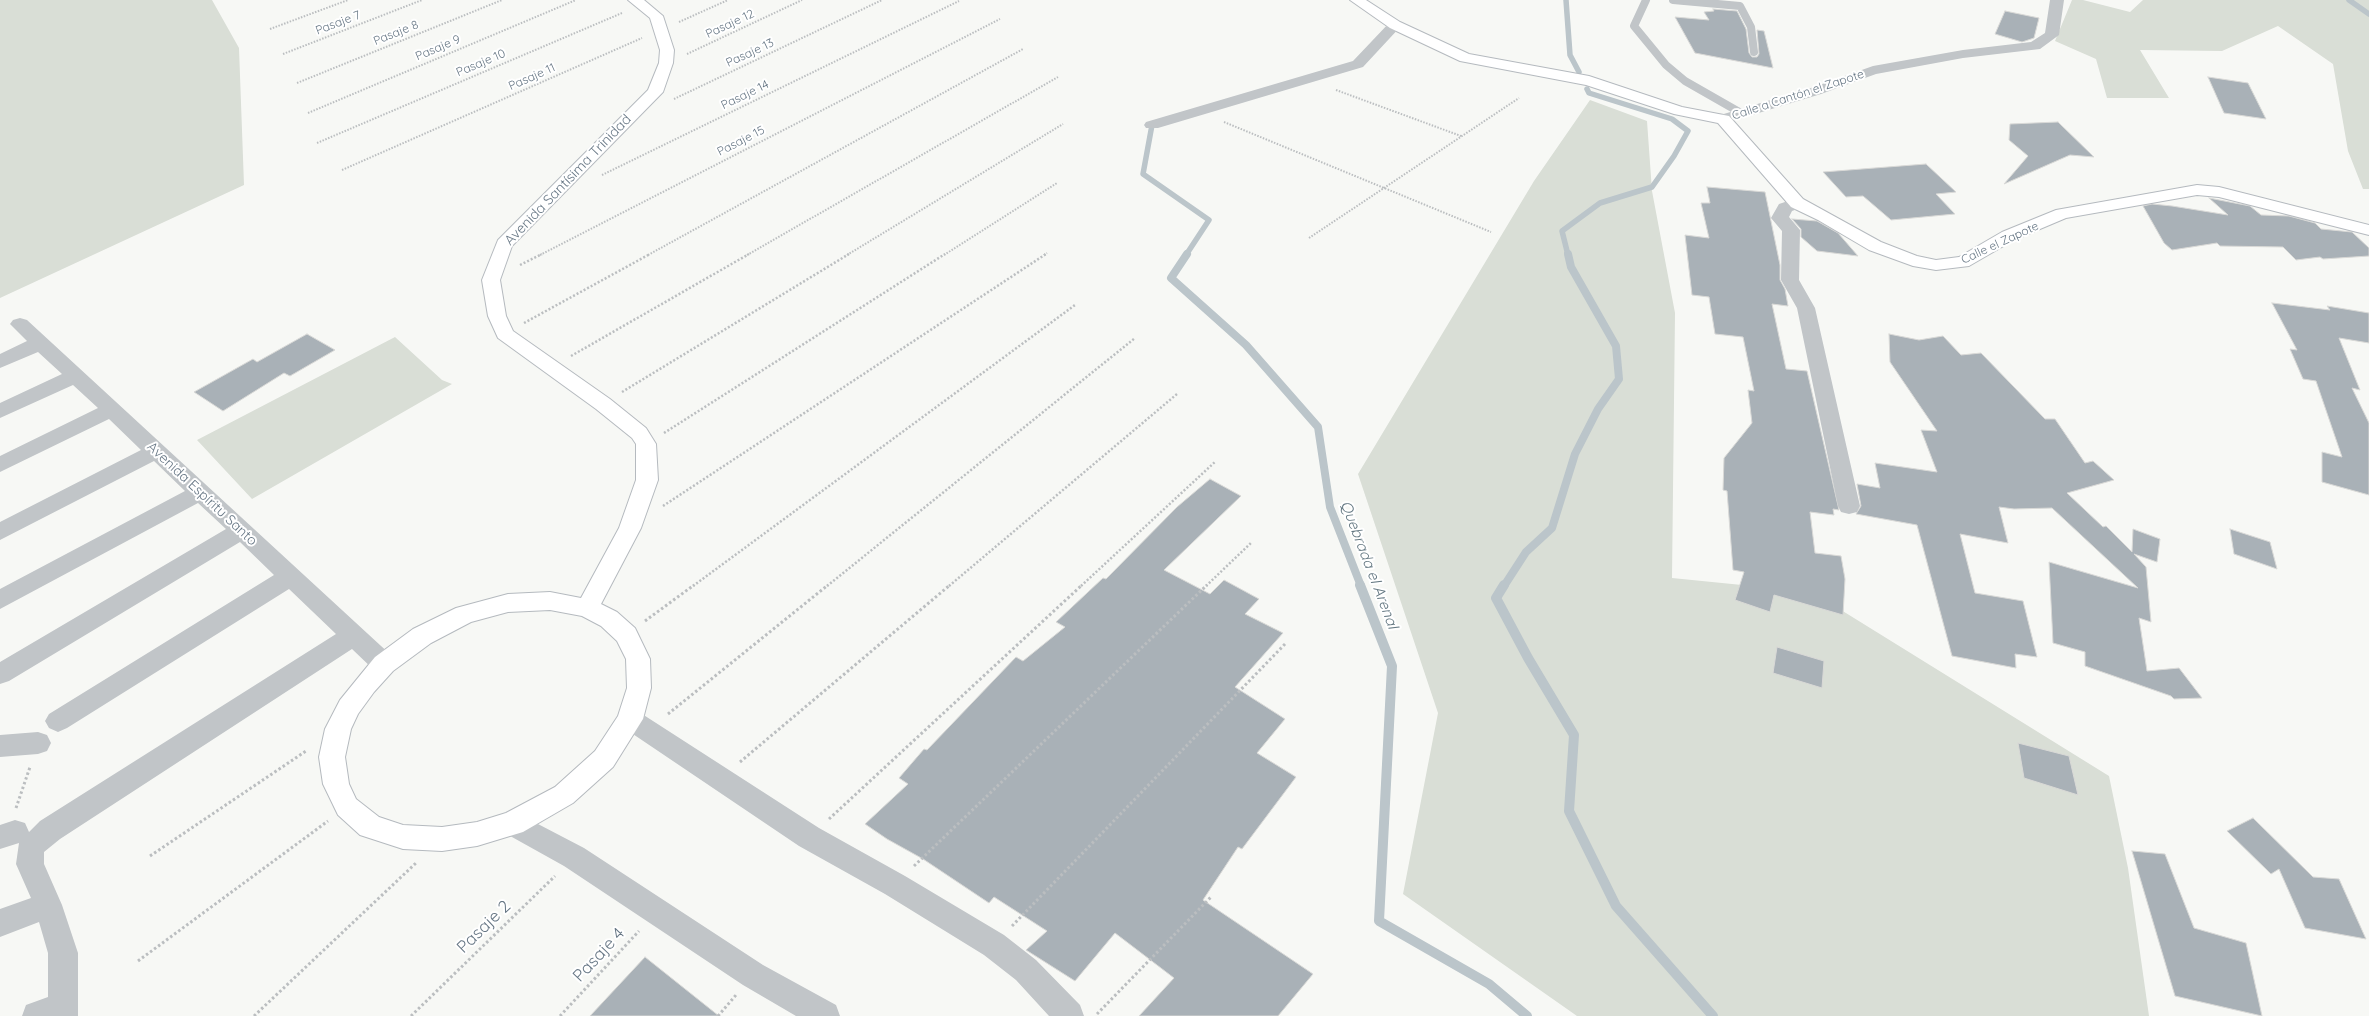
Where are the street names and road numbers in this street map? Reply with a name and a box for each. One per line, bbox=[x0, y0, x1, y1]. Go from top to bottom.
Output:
street label: Pasaje 12 bbox=[704, 7, 756, 41]
street label: Pasaje 7 bbox=[314, 8, 362, 38]
street label: Pasaje 8 bbox=[371, 17, 421, 49]
street label: Pasaje 9 bbox=[413, 32, 463, 64]
street label: Pasaje 13 bbox=[724, 36, 776, 70]
street label: Pasaje 10 bbox=[454, 46, 508, 80]
street label: Pasaje 11 bbox=[506, 60, 558, 94]
street label: Calle a Cantón el Zapote bbox=[1730, 67, 1866, 123]
street label: Pasaje 14 bbox=[719, 77, 771, 113]
street label: Avenida Santísima Trinidad bbox=[501, 111, 635, 249]
street label: Pasaje 15 bbox=[715, 123, 767, 159]
street label: Calle el Zapote bbox=[1959, 219, 2041, 267]
street label: Avenida Espíritu Santo bbox=[144, 439, 260, 549]
street label: Pasaje 2 bbox=[453, 896, 515, 958]
street label: Pasaje 4 bbox=[569, 924, 629, 986]

